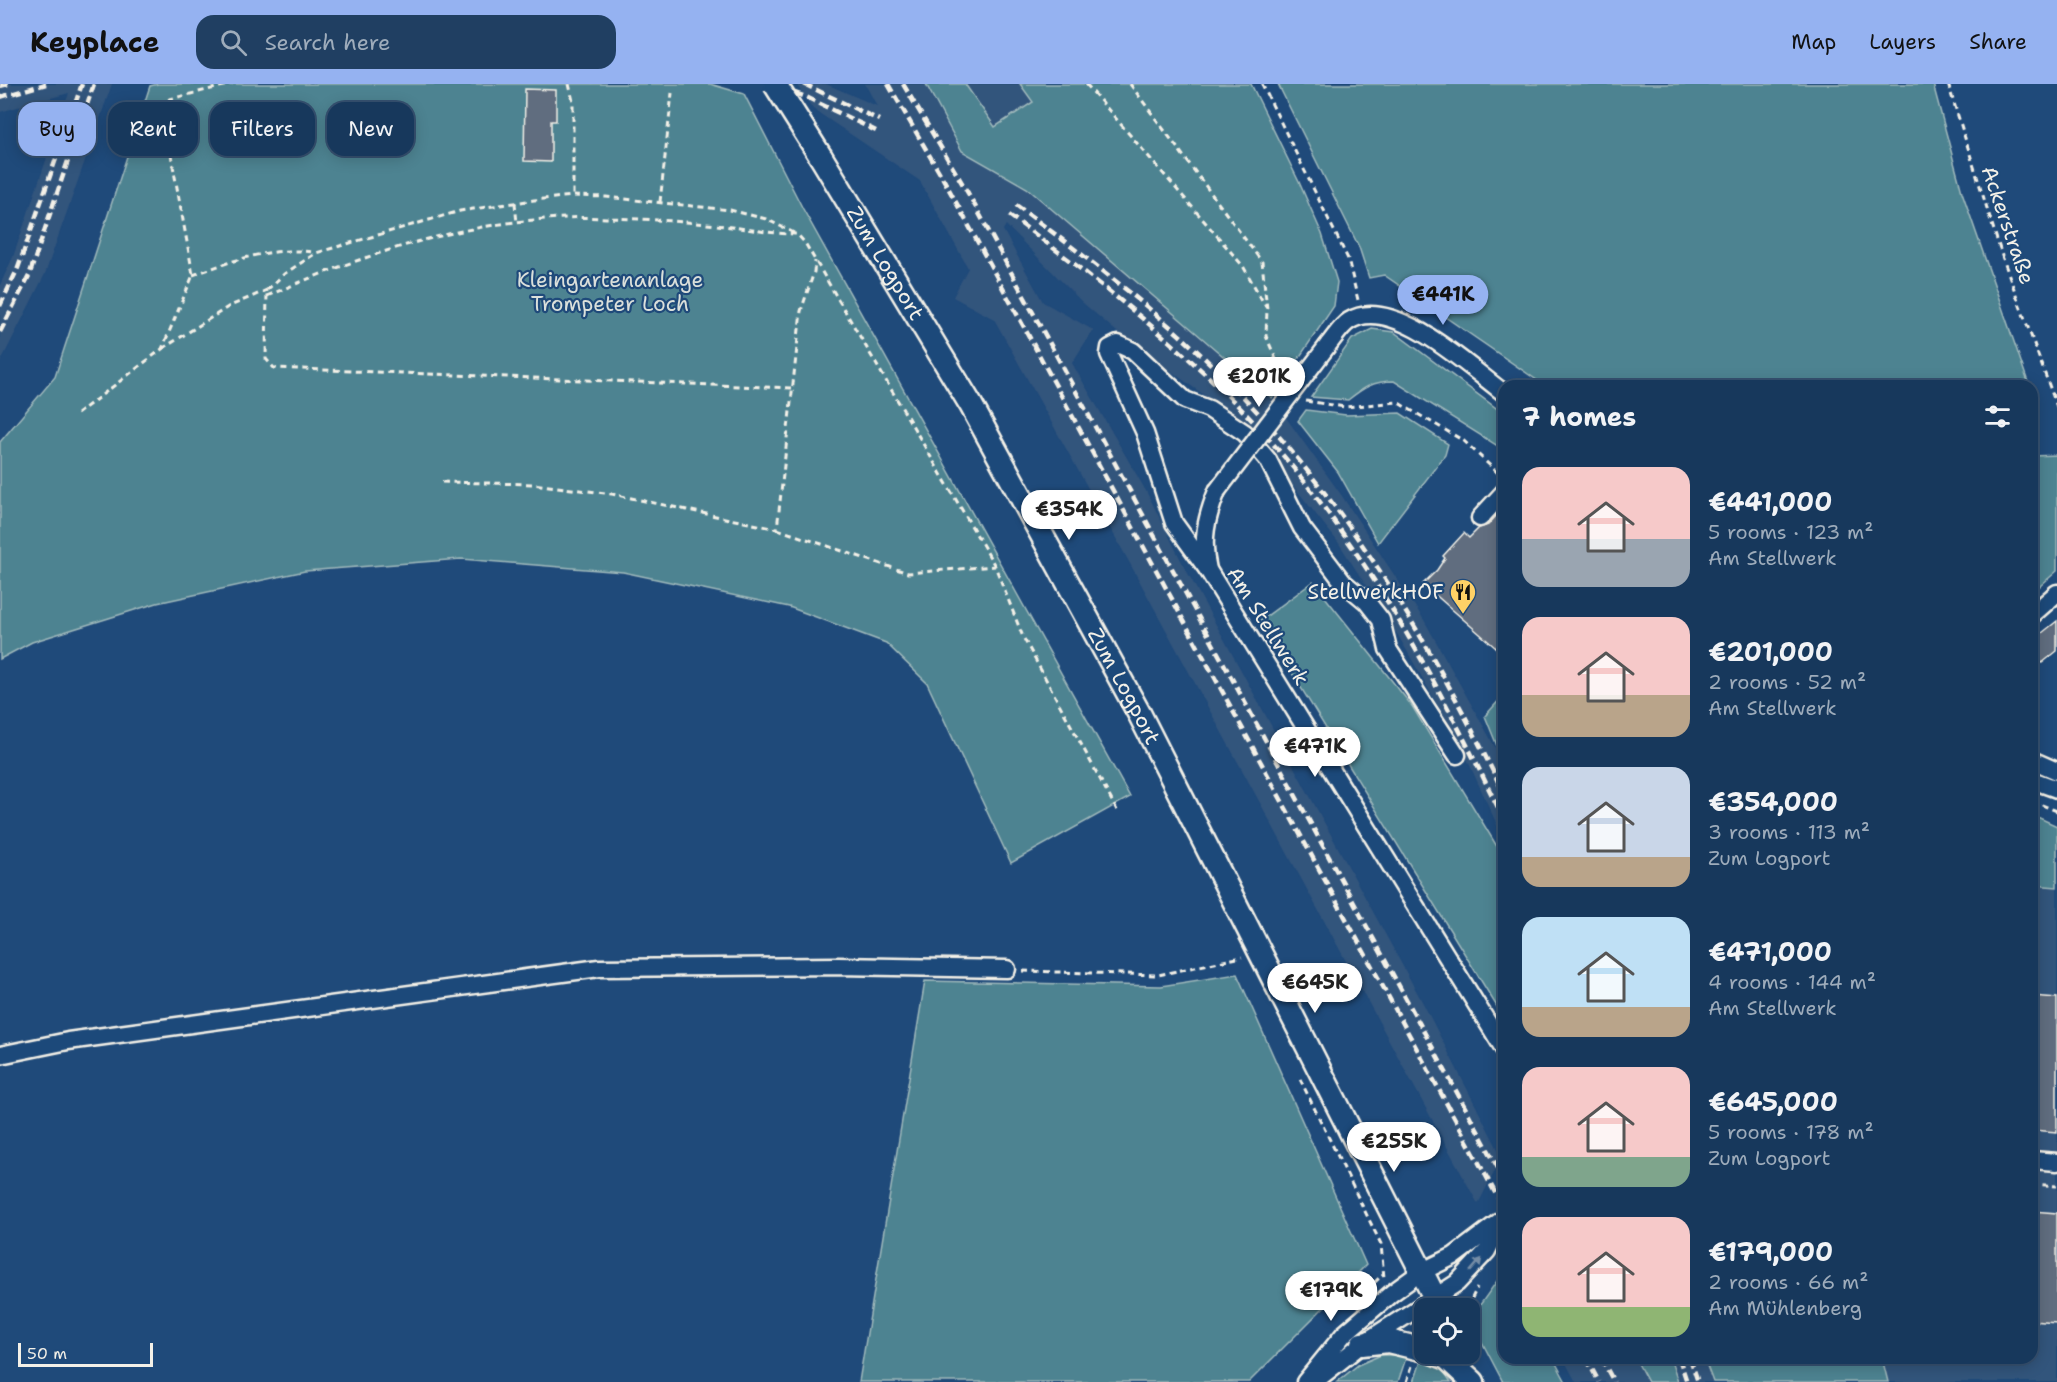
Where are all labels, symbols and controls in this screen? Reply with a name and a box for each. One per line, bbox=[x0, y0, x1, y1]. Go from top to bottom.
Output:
search box bbox=[196, 15, 616, 69]
text: Keyplace bbox=[30, 23, 160, 61]
icon: search bbox=[217, 26, 250, 59]
text: Search here bbox=[265, 28, 390, 57]
text: Map bbox=[1791, 28, 1836, 56]
text: Layers bbox=[1869, 28, 1936, 56]
text: Share bbox=[1969, 28, 2027, 56]
chip: Buy bbox=[18, 102, 96, 156]
chip: Rent bbox=[108, 102, 198, 156]
chip: Filters bbox=[210, 102, 315, 156]
chip: New bbox=[327, 102, 414, 156]
street label: Ackerstraße bbox=[1975, 162, 2041, 288]
street label: Zum Logport bbox=[840, 201, 930, 325]
park label: Kleingartenanlage Trompeter Loch bbox=[517, 266, 703, 318]
pin: €441K bbox=[1401, 275, 1485, 326]
text: €441K bbox=[1411, 281, 1475, 307]
pin: €201K bbox=[1217, 357, 1301, 408]
text: €201K bbox=[1227, 363, 1291, 389]
text: 7 homes bbox=[1522, 399, 1636, 434]
icon: filters bbox=[1981, 400, 2014, 433]
text: €441,000 bbox=[1708, 484, 1832, 519]
pin: €354K bbox=[1027, 490, 1111, 541]
icon: home bbox=[1570, 491, 1642, 563]
text: €354K bbox=[1035, 496, 1103, 522]
text: 5 rooms · 123 m² bbox=[1708, 519, 1874, 545]
text: Am Stellwerk bbox=[1708, 545, 1837, 571]
street label: Am Stellwerk bbox=[1220, 561, 1316, 691]
restaurant icon: StellwerkHOF bbox=[1448, 577, 1478, 615]
place label: StellwerkHOF bbox=[1308, 578, 1444, 606]
street label: Zum Logport bbox=[1081, 623, 1167, 749]
text: €201,000 bbox=[1708, 634, 1833, 669]
icon: home bbox=[1570, 641, 1642, 713]
text: 2 rooms · 52 m² bbox=[1708, 669, 1866, 695]
text: Am Stellwerk bbox=[1708, 695, 1837, 721]
pin: €471K bbox=[1273, 727, 1357, 778]
text: €471K bbox=[1283, 733, 1347, 759]
text: €354,000 bbox=[1708, 784, 1838, 819]
icon: home bbox=[1570, 791, 1642, 863]
text: 3 rooms · 113 m² bbox=[1708, 819, 1870, 845]
text: Zum Logport bbox=[1708, 845, 1830, 871]
text: €471,000 bbox=[1708, 934, 1832, 969]
icon: home bbox=[1570, 941, 1642, 1013]
pin: €645K bbox=[1273, 963, 1357, 1014]
text: €645K bbox=[1281, 969, 1349, 995]
text: 4 rooms · 144 m² bbox=[1708, 969, 1876, 995]
text: Am Stellwerk bbox=[1708, 995, 1837, 1021]
text: €645,000 bbox=[1708, 1084, 1838, 1119]
icon: home bbox=[1570, 1091, 1642, 1163]
text: 5 rooms · 178 m² bbox=[1708, 1119, 1874, 1145]
pin: €255K bbox=[1352, 1122, 1436, 1173]
text: €255K bbox=[1361, 1128, 1427, 1154]
text: Zum Logport bbox=[1708, 1145, 1830, 1171]
text: €179,000 bbox=[1708, 1234, 1833, 1269]
icon: home bbox=[1570, 1241, 1642, 1313]
one-way arrow bbox=[1469, 1258, 1482, 1273]
text: 2 rooms · 66 m² bbox=[1708, 1269, 1869, 1295]
pin: €179K bbox=[1289, 1271, 1373, 1322]
text: €179K bbox=[1299, 1277, 1363, 1303]
text: Am Mühlenberg bbox=[1708, 1295, 1862, 1321]
map controls bbox=[1414, 1298, 1480, 1364]
button: locate bbox=[1414, 1298, 1480, 1364]
scale bar bbox=[18, 1340, 153, 1368]
text: 50 m bbox=[27, 1343, 67, 1364]

